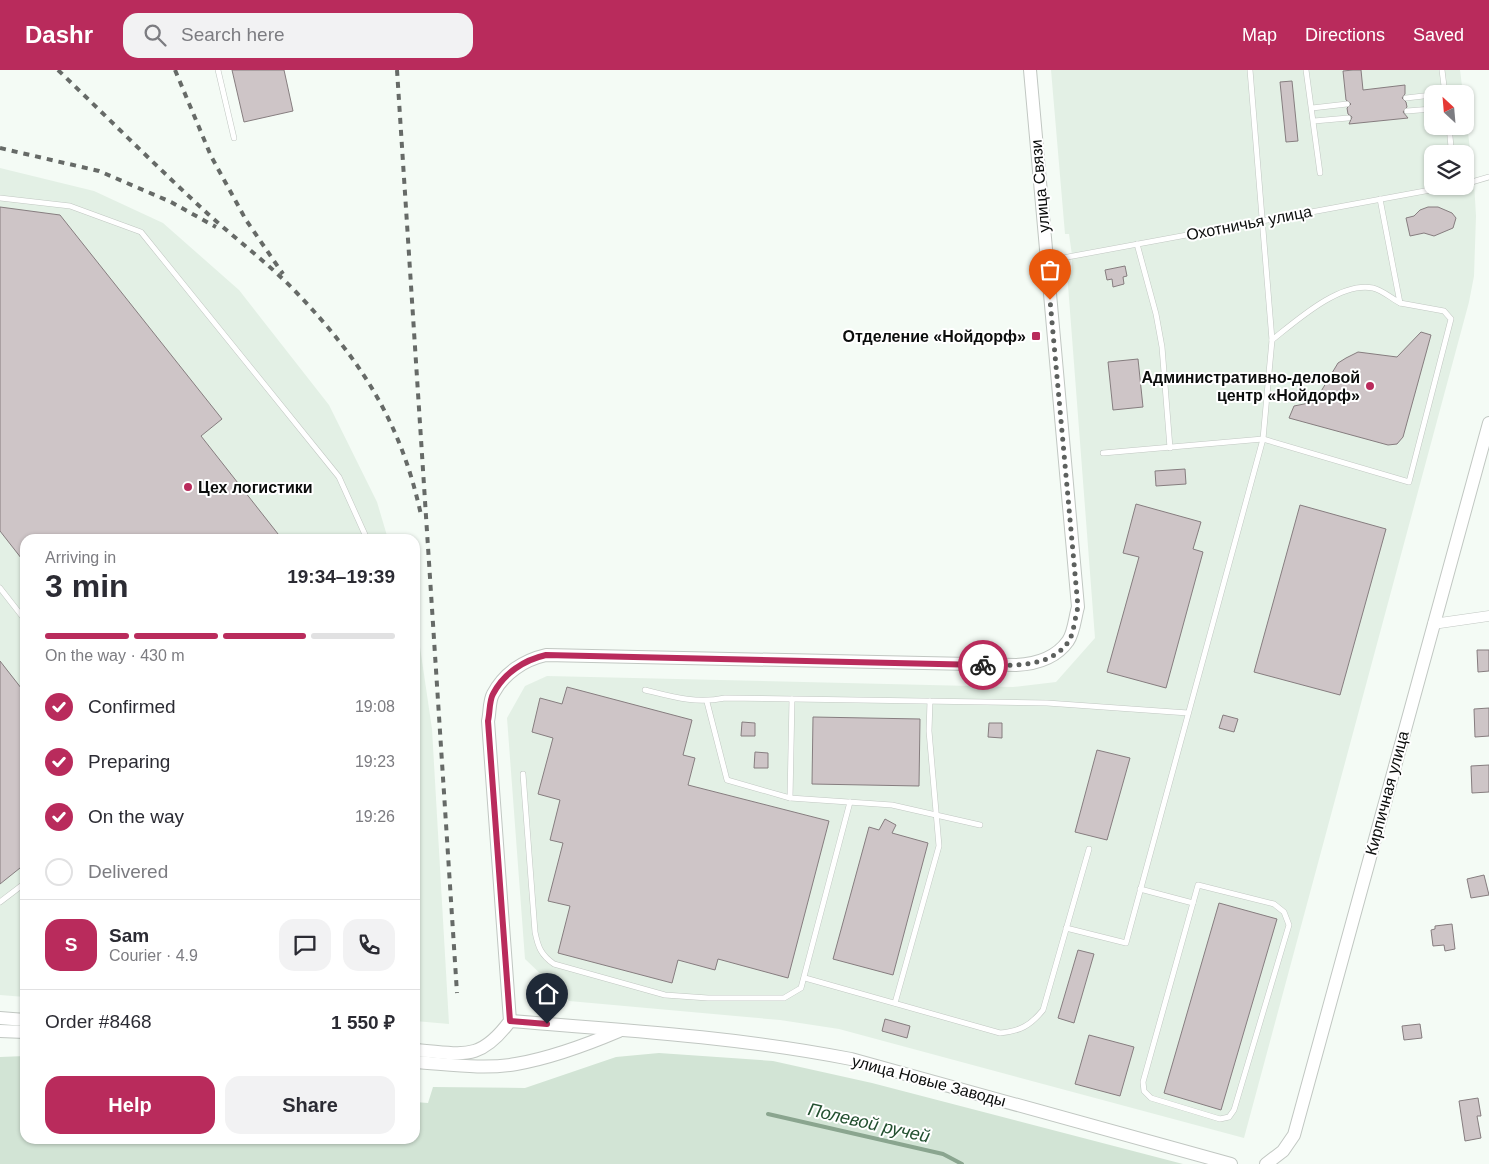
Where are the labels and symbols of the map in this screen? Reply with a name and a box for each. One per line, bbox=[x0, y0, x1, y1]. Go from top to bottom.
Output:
north arrow bbox=[1424, 85, 1474, 135]
street label: улица Связи bbox=[1027, 139, 1053, 233]
street label: Охотничья улица bbox=[1185, 202, 1313, 244]
pin bbox=[1029, 249, 1071, 300]
place label: Отделение «Нойдорф» bbox=[843, 328, 1026, 345]
marker: Отделение «Нойдорф» bbox=[1030, 330, 1042, 342]
place label: Административно-деловой центр «Нойдорф» bbox=[1141, 369, 1360, 404]
marker: Административно-деловой центр «Нойдорф» bbox=[1364, 380, 1376, 392]
place label: Цех логистики bbox=[198, 479, 313, 496]
marker: Цех логистики bbox=[182, 481, 194, 493]
courier bbox=[958, 640, 1008, 690]
street label: Кирпичная улица bbox=[1362, 729, 1412, 857]
pin bbox=[526, 973, 568, 1024]
street label: улица Новые Заводы bbox=[850, 1052, 1008, 1110]
water label: Полевой ручей bbox=[806, 1099, 932, 1147]

